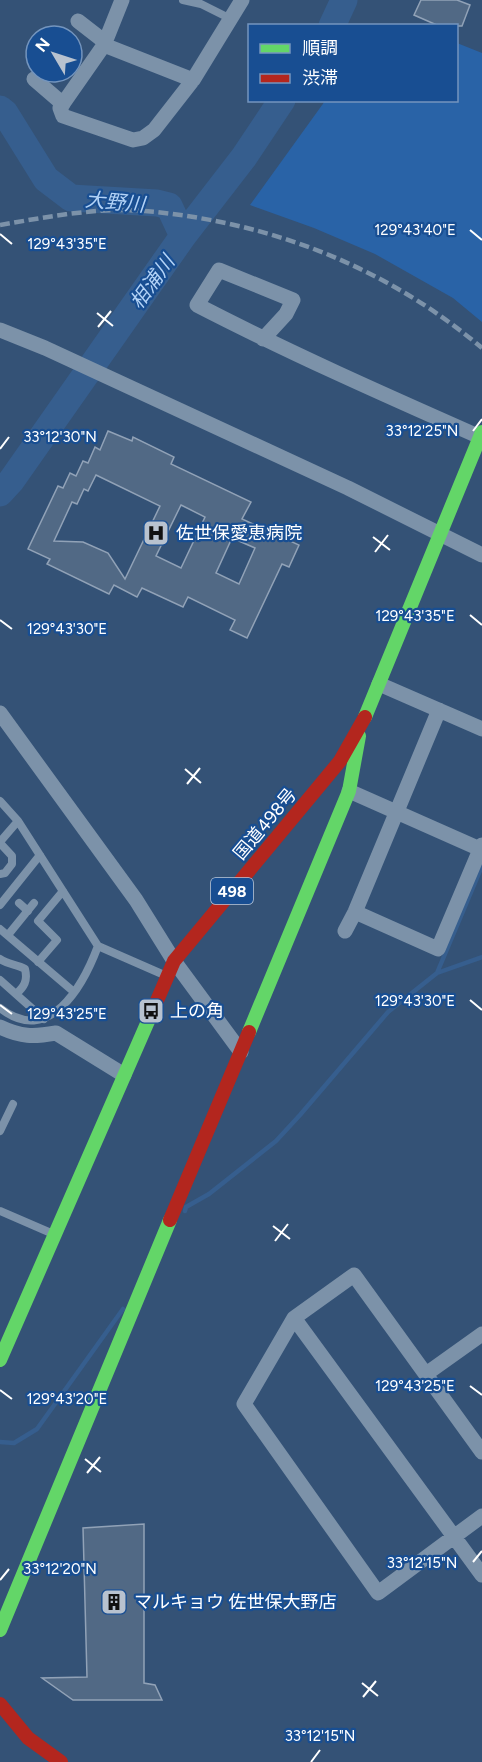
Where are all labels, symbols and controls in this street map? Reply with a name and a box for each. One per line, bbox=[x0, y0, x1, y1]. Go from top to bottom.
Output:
north arrow bbox=[24, 24, 84, 84]
legend bbox=[248, 24, 458, 102]
text: N bbox=[31, 34, 54, 56]
text: 順調 bbox=[302, 37, 338, 59]
text: 渋滞 bbox=[302, 67, 338, 89]
water label: 大野川 bbox=[84, 187, 148, 217]
text: 129°43'40"E bbox=[374, 221, 456, 239]
text: 129°43'35"E bbox=[27, 235, 107, 253]
water label: 相浦川 bbox=[125, 249, 181, 313]
text: 33°12'25"N bbox=[386, 422, 458, 440]
text: 33°12'30"N bbox=[23, 428, 97, 446]
hospital icon: 佐世保愛恵病院 bbox=[141, 518, 171, 548]
place label: 佐世保愛恵病院 bbox=[176, 522, 302, 544]
text: 129°43'35"E bbox=[375, 607, 455, 625]
text: 129°43'30"E bbox=[27, 620, 107, 638]
street label: 国道498号 bbox=[229, 784, 301, 864]
road number: 498 bbox=[211, 878, 253, 904]
text: 129°43'30"E bbox=[375, 992, 455, 1010]
bus stop icon: 上の角 bbox=[136, 996, 166, 1026]
place label: 上の角 bbox=[170, 1000, 224, 1022]
text: 129°43'25"E bbox=[27, 1005, 107, 1023]
text: 129°43'25"E bbox=[375, 1377, 455, 1395]
text: 129°43'20"E bbox=[27, 1390, 107, 1408]
text: 33°12'15"N bbox=[387, 1554, 457, 1572]
text: 33°12'20"N bbox=[23, 1560, 97, 1578]
building icon: マルキョウ 佐世保大野店 bbox=[99, 1587, 129, 1617]
place label: マルキョウ 佐世保大野店 bbox=[134, 1591, 336, 1613]
text: 33°12'15"N bbox=[285, 1727, 355, 1745]

